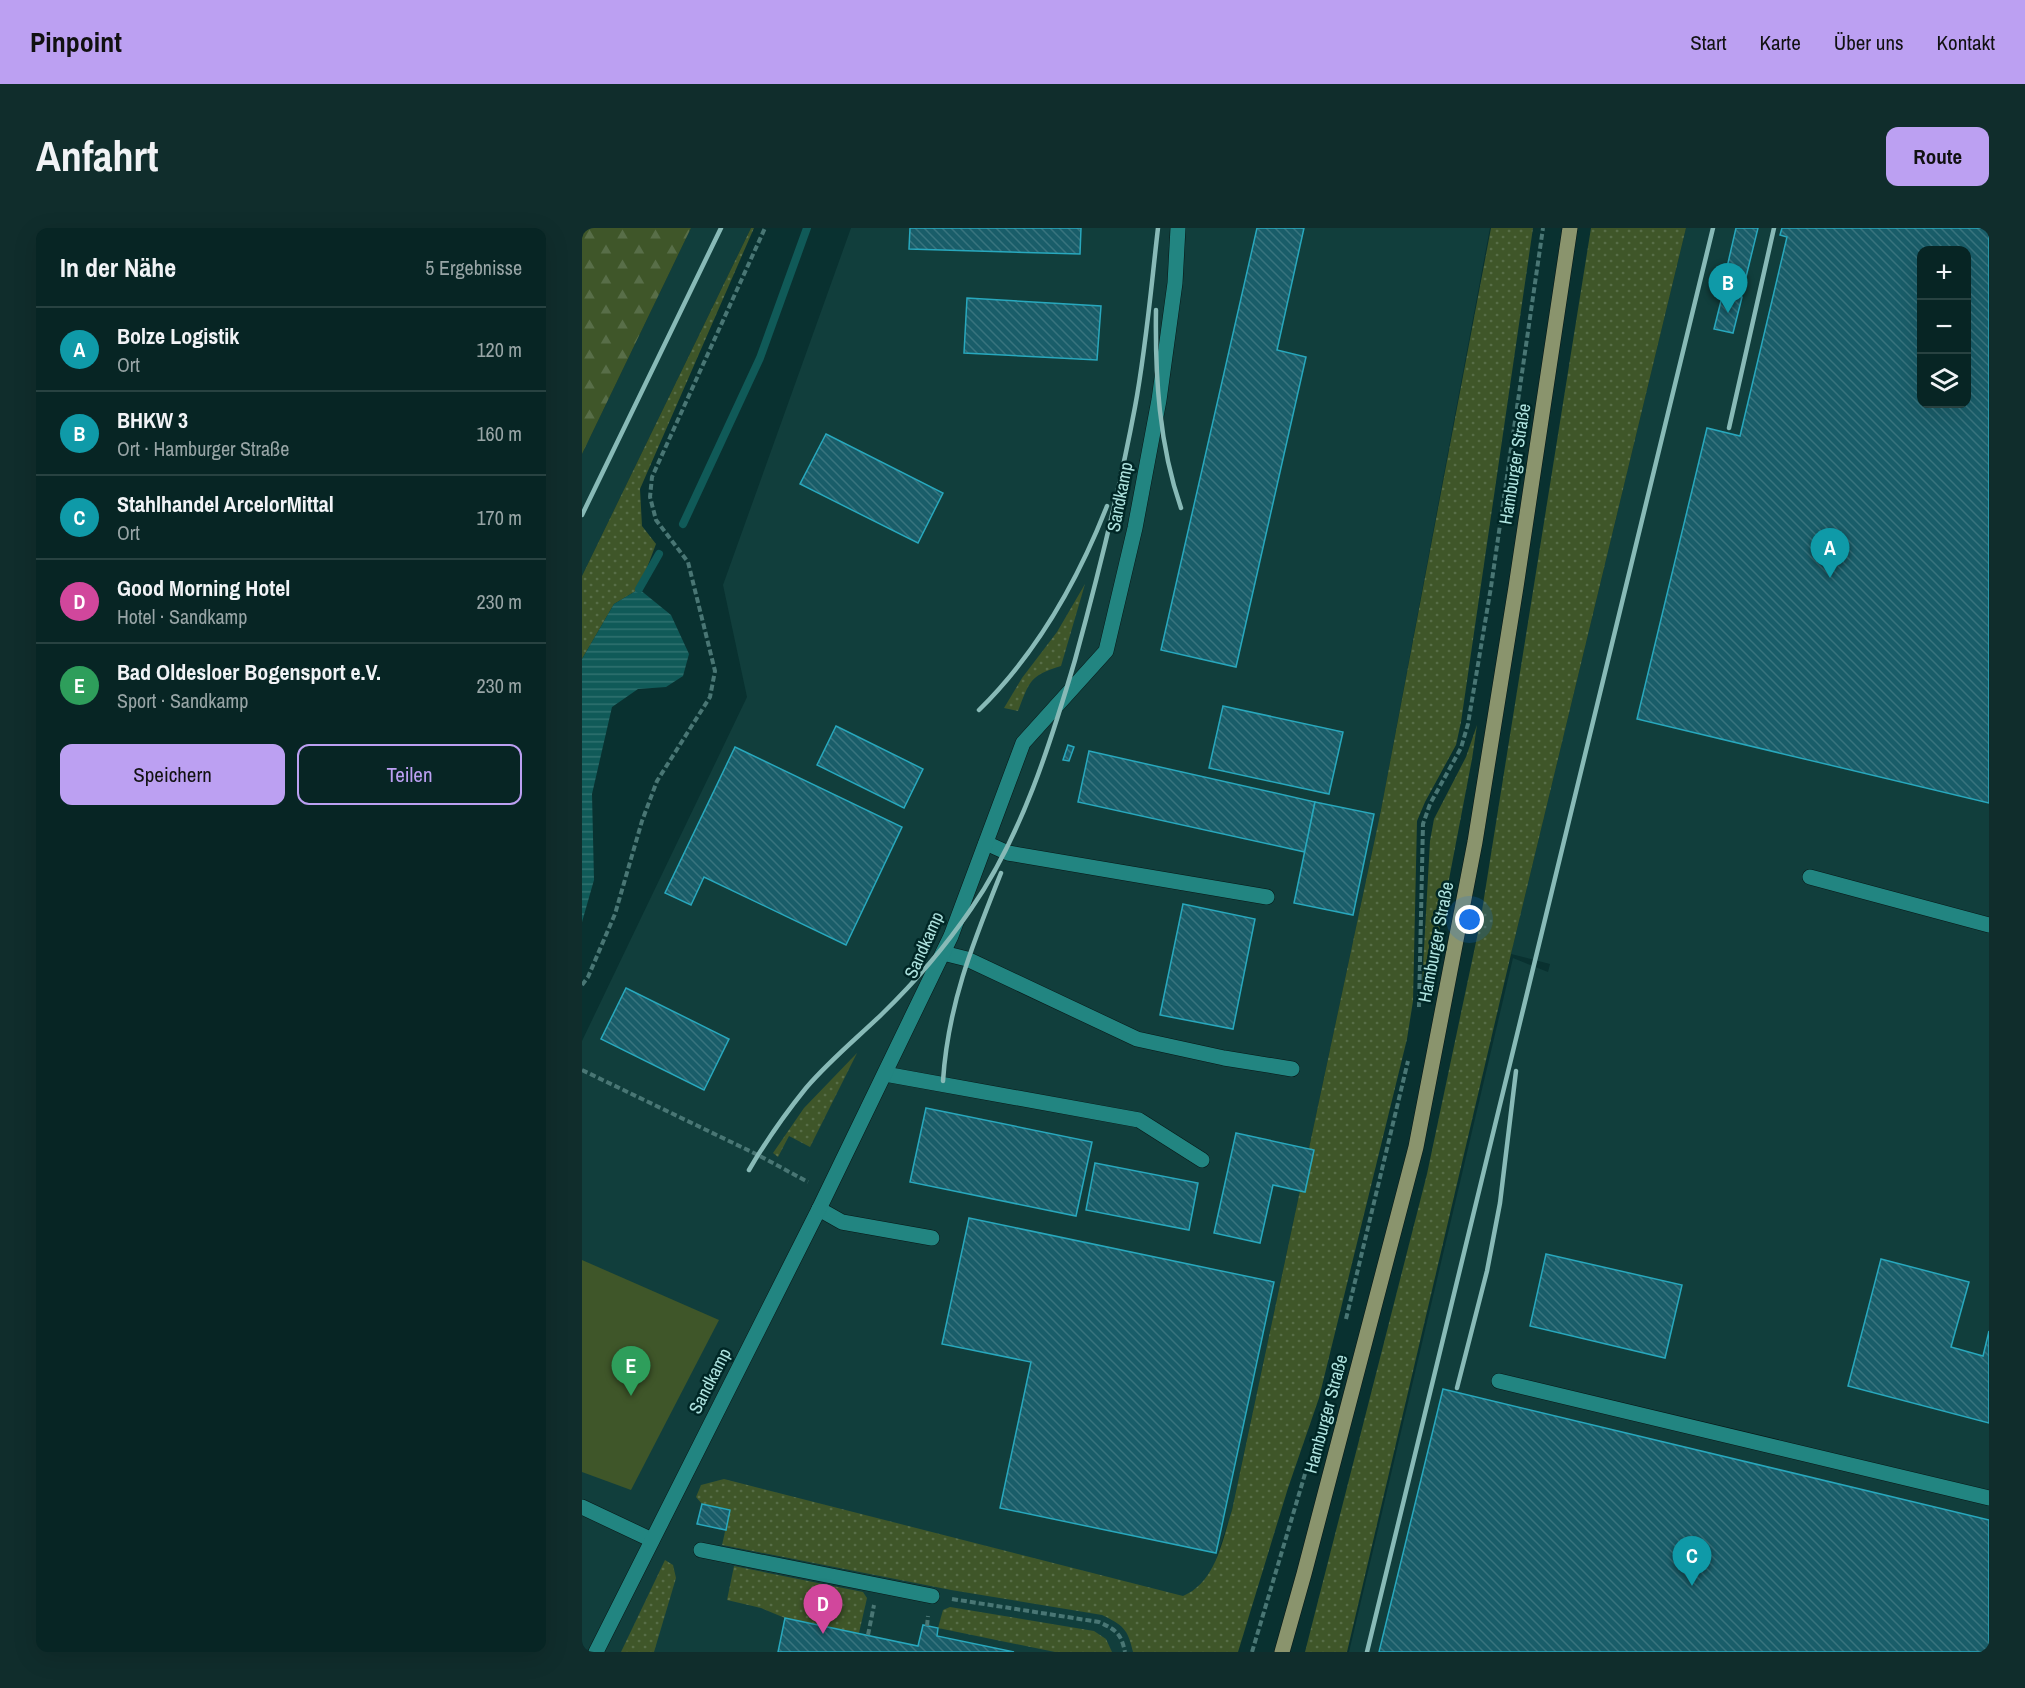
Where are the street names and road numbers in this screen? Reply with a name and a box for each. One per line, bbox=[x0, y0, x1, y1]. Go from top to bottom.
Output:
street label: Hamburger Straße bbox=[1493, 402, 1536, 526]
street label: Sandkamp bbox=[1101, 460, 1139, 534]
street label: Hamburger Straße bbox=[1412, 880, 1459, 1004]
street label: Sandkamp bbox=[898, 907, 949, 982]
street label: Sandkamp bbox=[682, 1344, 737, 1418]
street label: Hamburger Straße bbox=[1298, 1352, 1353, 1476]

